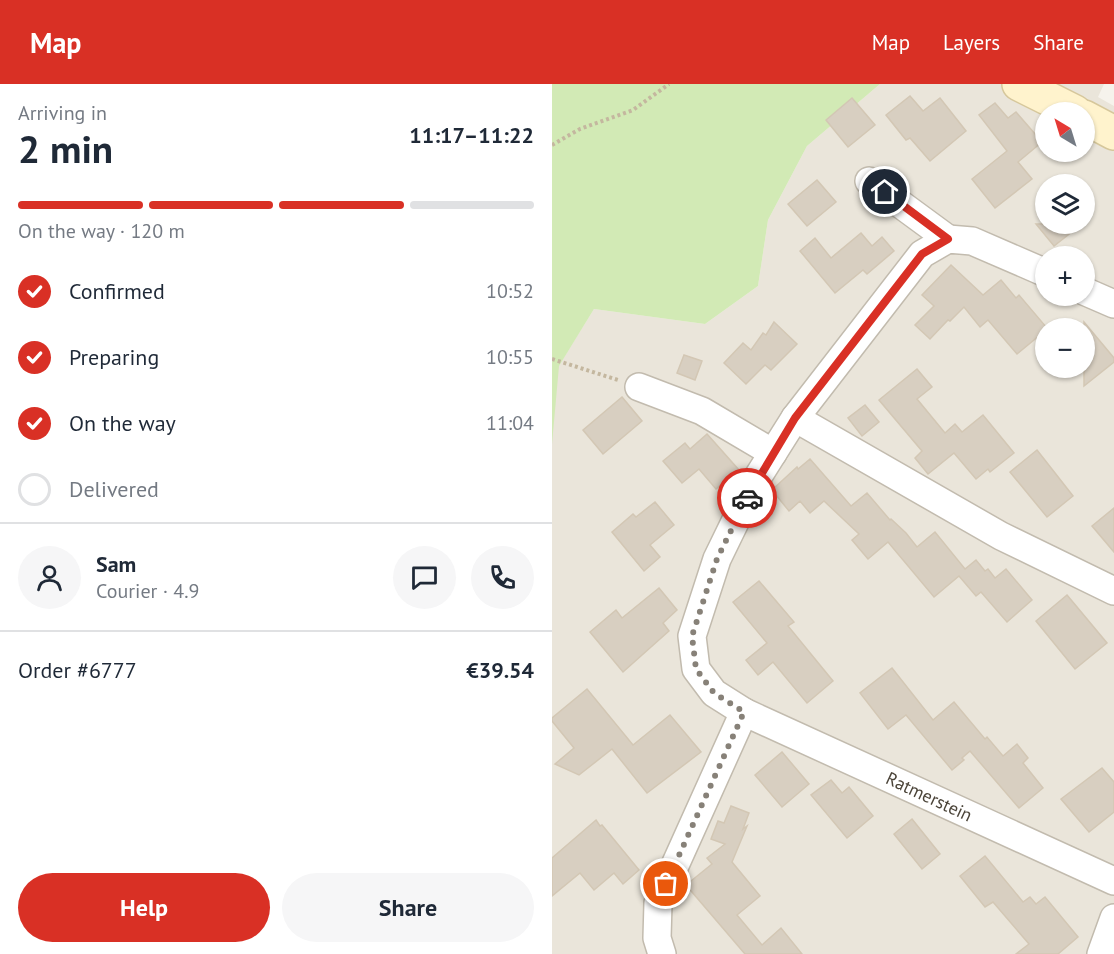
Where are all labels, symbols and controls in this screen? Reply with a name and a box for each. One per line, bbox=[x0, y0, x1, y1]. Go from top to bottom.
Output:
text: Map bbox=[30, 24, 81, 61]
text: Map bbox=[872, 29, 910, 56]
text: Layers bbox=[943, 29, 1000, 56]
text: Share bbox=[1033, 29, 1084, 56]
text: Arriving in bbox=[18, 100, 107, 126]
north arrow bbox=[1035, 102, 1095, 162]
map controls bbox=[1035, 102, 1095, 378]
text: 11:17–11:22 bbox=[409, 121, 534, 149]
text: 2 min bbox=[18, 123, 113, 174]
pin bbox=[859, 166, 910, 217]
button: layers bbox=[1035, 174, 1095, 234]
icon: home bbox=[868, 175, 901, 208]
text: On the way · 120 m bbox=[18, 218, 185, 244]
button: + bbox=[1035, 246, 1095, 306]
icon: check bbox=[18, 275, 51, 308]
text: Confirmed bbox=[69, 277, 165, 305]
text: 10:52 bbox=[486, 278, 534, 304]
button: − bbox=[1035, 318, 1095, 378]
icon: check bbox=[18, 341, 51, 374]
text: Preparing bbox=[69, 343, 159, 371]
text: 10:55 bbox=[486, 344, 534, 370]
icon: check bbox=[18, 407, 51, 440]
text: On the way bbox=[69, 409, 176, 437]
text: 11:04 bbox=[486, 410, 534, 436]
courier bbox=[717, 468, 777, 528]
text: Delivered bbox=[69, 475, 159, 503]
icon: car bbox=[731, 482, 764, 515]
button: person bbox=[18, 546, 81, 609]
button: chat bbox=[393, 546, 456, 609]
button: phone bbox=[471, 546, 534, 609]
text: Sam bbox=[96, 550, 136, 578]
text: Courier · 4.9 bbox=[96, 578, 199, 604]
text: Order #6777 bbox=[18, 656, 137, 684]
text: €39.54 bbox=[466, 656, 534, 684]
street label: Ratmerstein bbox=[882, 767, 976, 827]
pin bbox=[640, 858, 691, 909]
icon: bag bbox=[649, 867, 682, 900]
button: Help bbox=[18, 873, 270, 942]
button: Share bbox=[282, 873, 534, 942]

